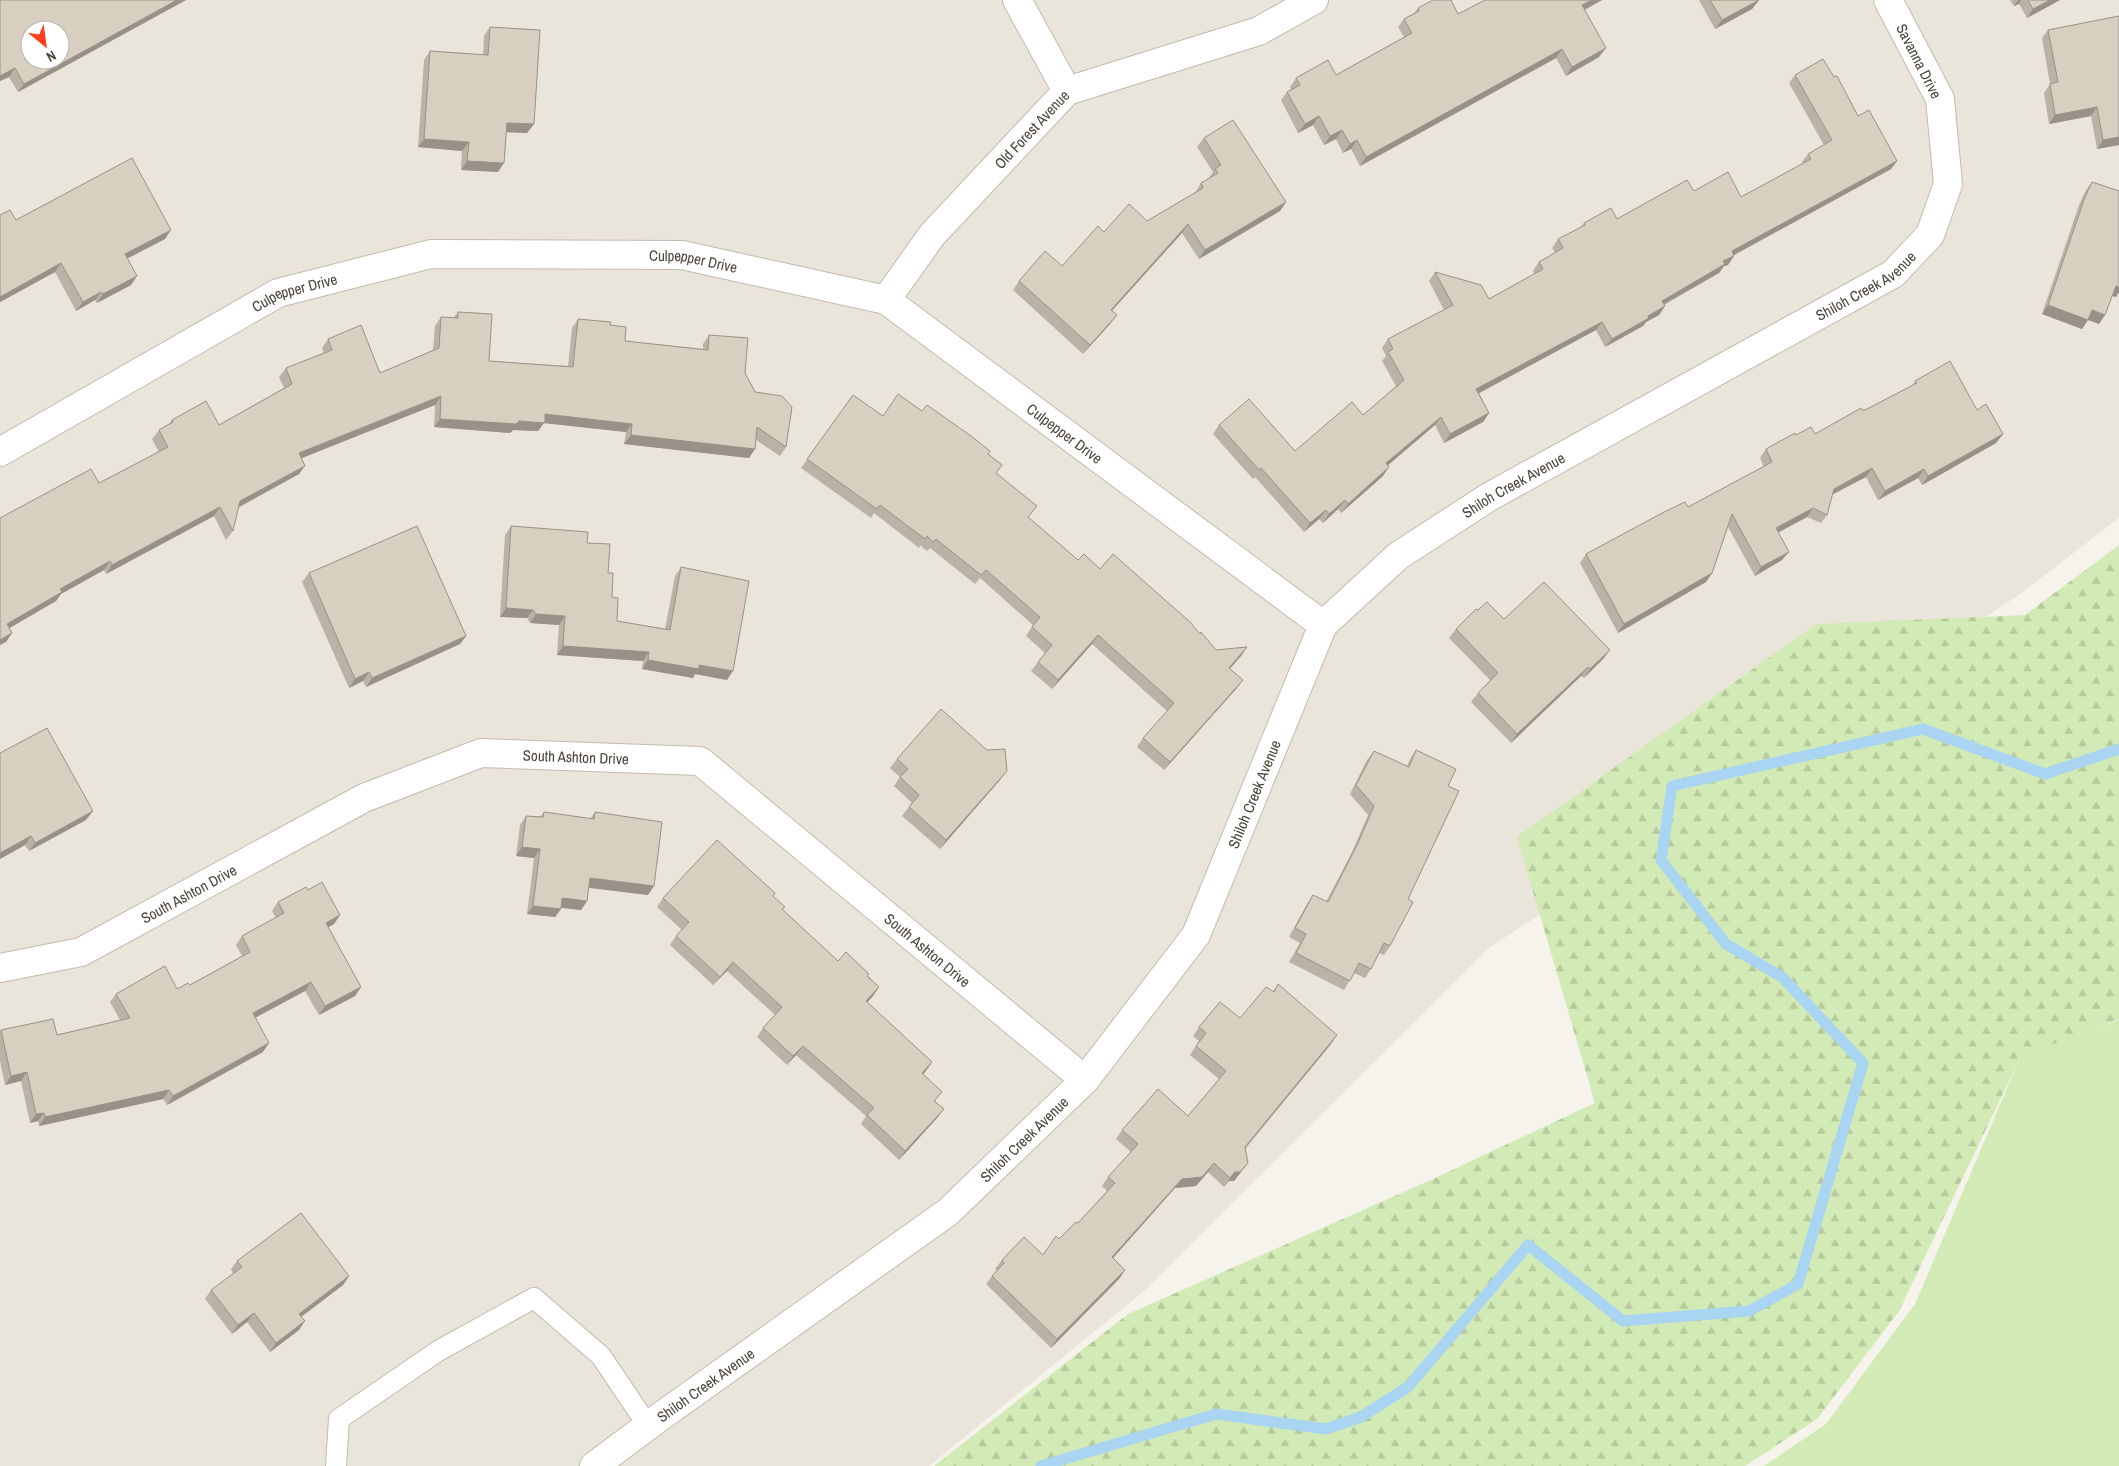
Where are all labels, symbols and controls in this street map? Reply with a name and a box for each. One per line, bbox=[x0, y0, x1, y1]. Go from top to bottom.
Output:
north arrow bbox=[20, 20, 70, 70]
street label: Savanna Drive bbox=[1891, 20, 1947, 102]
text: N bbox=[43, 46, 59, 66]
street label: Old Forest Avenue bbox=[989, 85, 1074, 173]
street label: Culpepper Drive bbox=[649, 244, 740, 277]
street label: Shiloh Creek Avenue bbox=[1812, 246, 1920, 325]
street label: Culpepper Drive bbox=[248, 268, 339, 317]
street label: Culpepper Drive bbox=[1023, 398, 1107, 468]
street label: Shiloh Creek Avenue bbox=[1458, 447, 1568, 522]
street label: Shiloh Creek Avenue bbox=[1222, 736, 1285, 851]
street label: South Ashton Drive bbox=[522, 744, 629, 769]
street label: South Ashton Drive bbox=[137, 859, 240, 928]
street label: South Ashton Drive bbox=[880, 908, 975, 992]
street label: Shiloh Creek Avenue bbox=[975, 1091, 1073, 1187]
street label: Shiloh Creek Avenue bbox=[652, 1342, 759, 1427]

